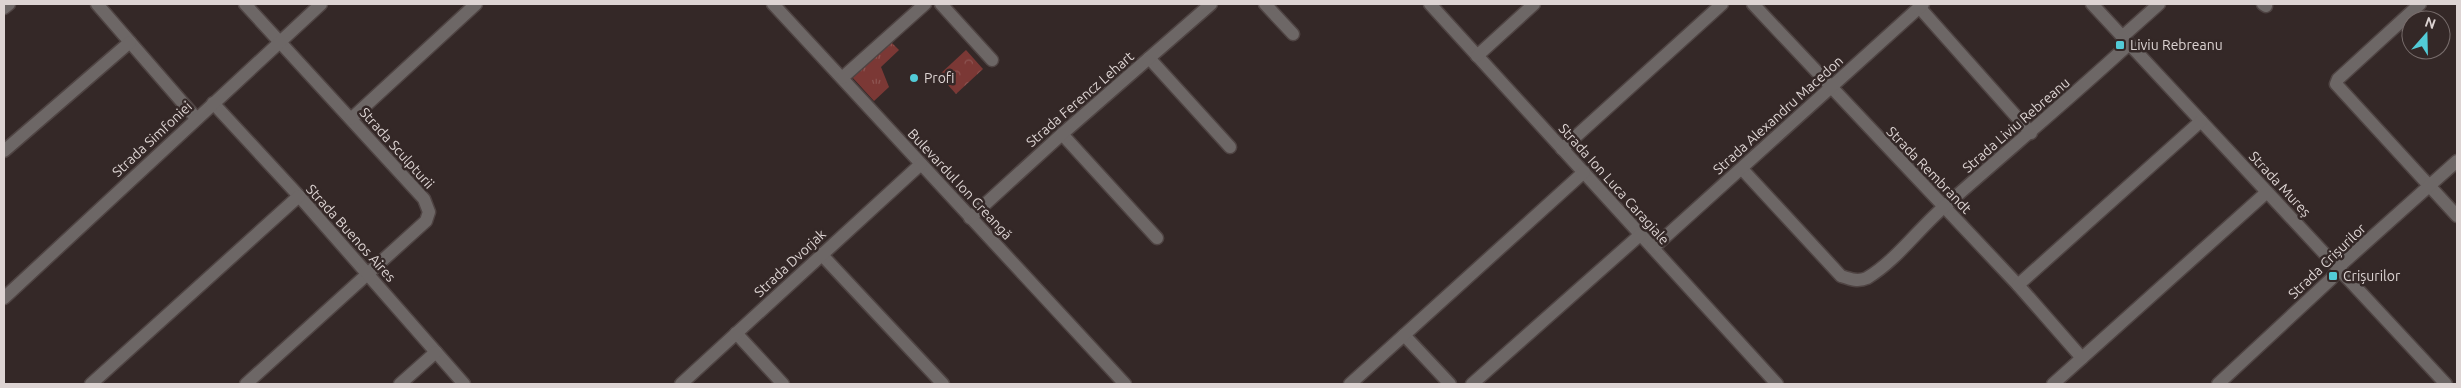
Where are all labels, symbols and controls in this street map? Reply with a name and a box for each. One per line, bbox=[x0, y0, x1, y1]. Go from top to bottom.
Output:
north arrow bbox=[2401, 10, 2451, 60]
text: N bbox=[2423, 13, 2438, 32]
place label: Liviu Rebreanu bbox=[2130, 37, 2223, 53]
marker: Liviu Rebreanu bbox=[2114, 39, 2126, 51]
street label: Strada Ferencz Lehart bbox=[1023, 48, 1137, 150]
street label: Strada Alexandru Macedon bbox=[1710, 52, 1846, 178]
place label: Profi bbox=[924, 70, 955, 86]
marker: Profi bbox=[908, 72, 920, 84]
street label: Strada Liviu Rebreanu bbox=[1959, 74, 2073, 176]
street label: Strada Simfoniei bbox=[109, 98, 195, 180]
street label: Strada Sculpturii bbox=[357, 104, 437, 192]
street label: Strada Ion Luca Caragiale bbox=[1555, 120, 1673, 248]
street label: Strada Rembrandt bbox=[1883, 123, 1975, 217]
street label: Bulevardul Ion Creangă bbox=[904, 125, 1016, 243]
street label: Strada Mureș bbox=[2246, 148, 2314, 220]
street label: Strada Buenos Aires bbox=[303, 181, 399, 285]
street label: Strada Crișurilor bbox=[2285, 220, 2369, 302]
street label: Strada Dvorjak bbox=[751, 226, 829, 300]
place label: Crișurilor bbox=[2343, 268, 2401, 284]
marker: Crișurilor bbox=[2327, 270, 2339, 282]

